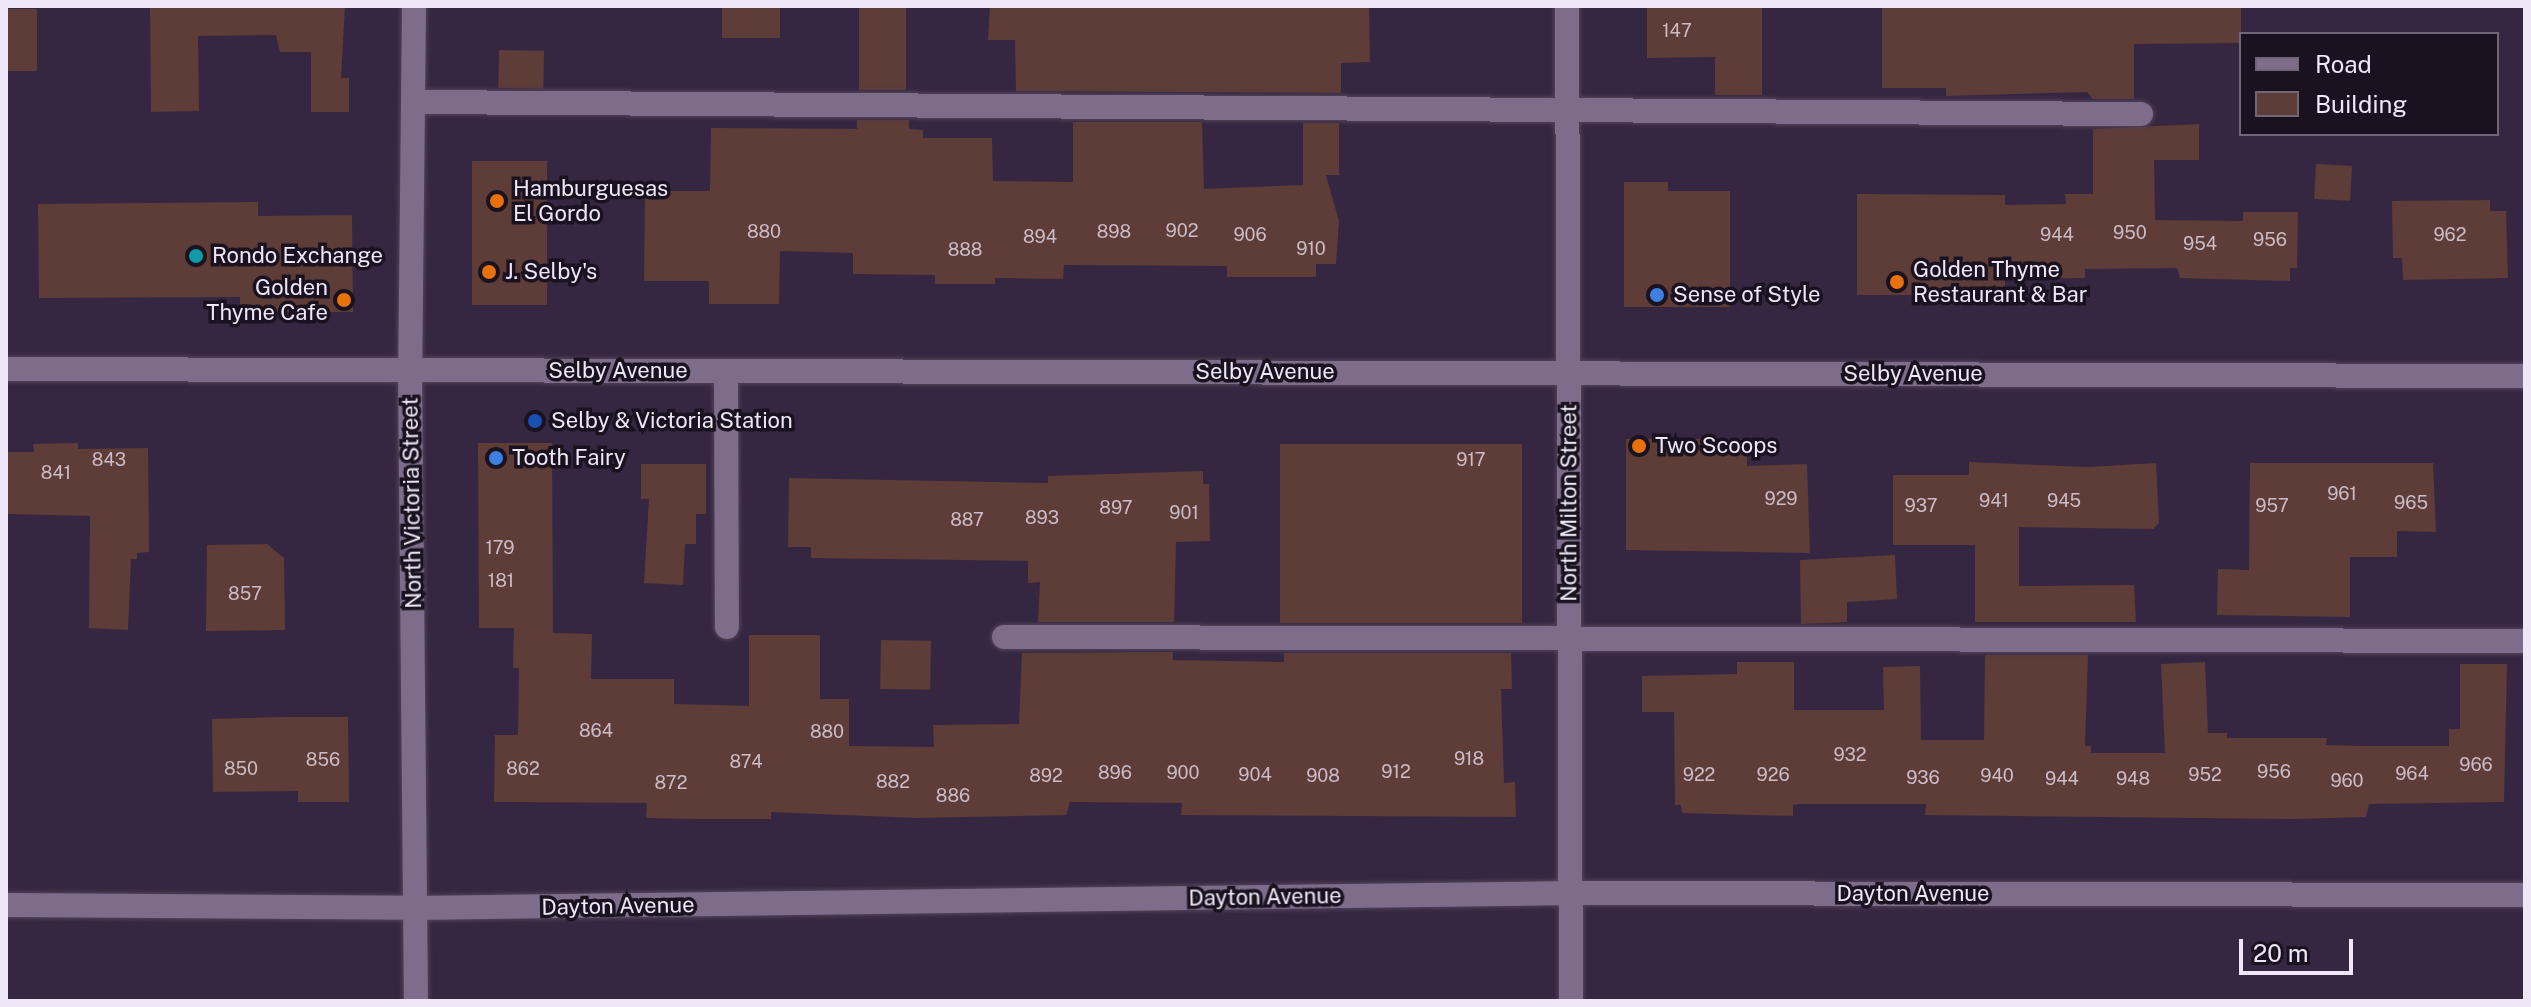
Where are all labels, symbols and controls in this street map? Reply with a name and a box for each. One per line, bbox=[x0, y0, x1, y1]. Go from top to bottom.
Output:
house number: 147 bbox=[1662, 20, 1692, 42]
legend bbox=[2239, 32, 2499, 136]
text: Road bbox=[2315, 50, 2372, 78]
text: Building bbox=[2315, 90, 2407, 118]
place label: Hamburguesas El Gordo bbox=[513, 175, 668, 226]
marker: Hamburguesas El Gordo bbox=[488, 192, 506, 210]
house number: 902 bbox=[1166, 220, 1198, 242]
house number: 880 bbox=[747, 221, 781, 243]
house number: 898 bbox=[1097, 221, 1131, 243]
house number: 950 bbox=[2113, 222, 2147, 244]
house number: 906 bbox=[1233, 224, 1267, 246]
house number: 944 bbox=[2040, 224, 2074, 246]
house number: 962 bbox=[2433, 224, 2467, 246]
house number: 894 bbox=[1023, 226, 1057, 248]
house number: 956 bbox=[2253, 229, 2287, 251]
house number: 954 bbox=[2183, 233, 2217, 255]
house number: 910 bbox=[1296, 238, 1326, 260]
house number: 888 bbox=[948, 239, 982, 261]
place label: Rondo Exchange bbox=[212, 243, 383, 269]
marker: Rondo Exchange bbox=[187, 247, 205, 265]
place label: Golden Thyme Restaurant & Bar bbox=[1913, 256, 2087, 308]
place label: J. Selby's bbox=[505, 259, 597, 285]
marker: J. Selby's bbox=[480, 263, 498, 281]
marker: Golden Thyme Restaurant & Bar bbox=[1888, 273, 1906, 291]
place label: Golden Thyme Cafe bbox=[206, 274, 328, 326]
place label: Sense of Style bbox=[1673, 282, 1821, 308]
marker: Sense of Style bbox=[1648, 286, 1666, 304]
marker: Golden Thyme Cafe bbox=[335, 291, 353, 309]
street label: Selby Avenue bbox=[548, 358, 688, 384]
street label: Selby Avenue bbox=[1195, 359, 1335, 385]
street label: Selby Avenue bbox=[1843, 361, 1983, 387]
street label: North Victoria Street bbox=[397, 397, 427, 609]
street label: North Milton Street bbox=[1556, 404, 1582, 602]
place label: Selby & Victoria Station bbox=[551, 408, 793, 434]
marker: Selby & Victoria Station bbox=[526, 412, 544, 430]
place label: Two Scoops bbox=[1655, 433, 1778, 459]
marker: Two Scoops bbox=[1630, 437, 1648, 455]
place label: Tooth Fairy bbox=[512, 445, 626, 471]
house number: 843 bbox=[92, 449, 126, 471]
marker: Tooth Fairy bbox=[487, 449, 505, 467]
house number: 917 bbox=[1456, 449, 1486, 471]
house number: 841 bbox=[41, 462, 71, 484]
house number: 961 bbox=[2327, 483, 2357, 505]
house number: 929 bbox=[1764, 488, 1798, 510]
house number: 941 bbox=[1979, 490, 2009, 512]
house number: 945 bbox=[2047, 490, 2081, 512]
house number: 965 bbox=[2394, 492, 2428, 514]
house number: 937 bbox=[1905, 495, 1937, 517]
house number: 957 bbox=[2255, 495, 2289, 517]
house number: 897 bbox=[1099, 497, 1133, 519]
house number: 901 bbox=[1169, 502, 1199, 524]
house number: 893 bbox=[1025, 507, 1059, 529]
house number: 887 bbox=[950, 509, 984, 531]
house number: 179 bbox=[485, 537, 515, 559]
house number: 181 bbox=[488, 570, 514, 592]
house number: 857 bbox=[228, 583, 262, 605]
house number: 864 bbox=[579, 720, 613, 742]
house number: 880 bbox=[810, 721, 844, 743]
house number: 932 bbox=[1833, 744, 1867, 766]
house number: 918 bbox=[1454, 748, 1484, 770]
house number: 856 bbox=[306, 749, 340, 771]
house number: 874 bbox=[730, 751, 762, 773]
house number: 966 bbox=[2459, 754, 2493, 776]
house number: 850 bbox=[224, 758, 258, 780]
house number: 862 bbox=[506, 758, 540, 780]
house number: 912 bbox=[1381, 761, 1411, 783]
house number: 956 bbox=[2257, 761, 2291, 783]
house number: 896 bbox=[1098, 762, 1132, 784]
house number: 900 bbox=[1166, 762, 1200, 784]
house number: 964 bbox=[2395, 763, 2429, 785]
house number: 904 bbox=[1238, 764, 1272, 786]
house number: 922 bbox=[1683, 764, 1715, 786]
house number: 926 bbox=[1756, 764, 1790, 786]
house number: 952 bbox=[2188, 764, 2222, 786]
house number: 892 bbox=[1029, 765, 1063, 787]
house number: 908 bbox=[1306, 765, 1340, 787]
house number: 940 bbox=[1980, 765, 2014, 787]
house number: 936 bbox=[1906, 767, 1940, 789]
house number: 944 bbox=[2045, 768, 2079, 790]
house number: 948 bbox=[2116, 768, 2150, 790]
house number: 960 bbox=[2330, 770, 2364, 792]
house number: 882 bbox=[876, 771, 910, 793]
house number: 872 bbox=[655, 772, 687, 794]
house number: 886 bbox=[936, 785, 970, 807]
street label: Dayton Avenue bbox=[1836, 881, 1990, 907]
street label: Dayton Avenue bbox=[1188, 882, 1342, 912]
street label: Dayton Avenue bbox=[541, 891, 695, 921]
scale bar bbox=[2243, 923, 2357, 973]
text: 20 m bbox=[2253, 939, 2309, 967]

